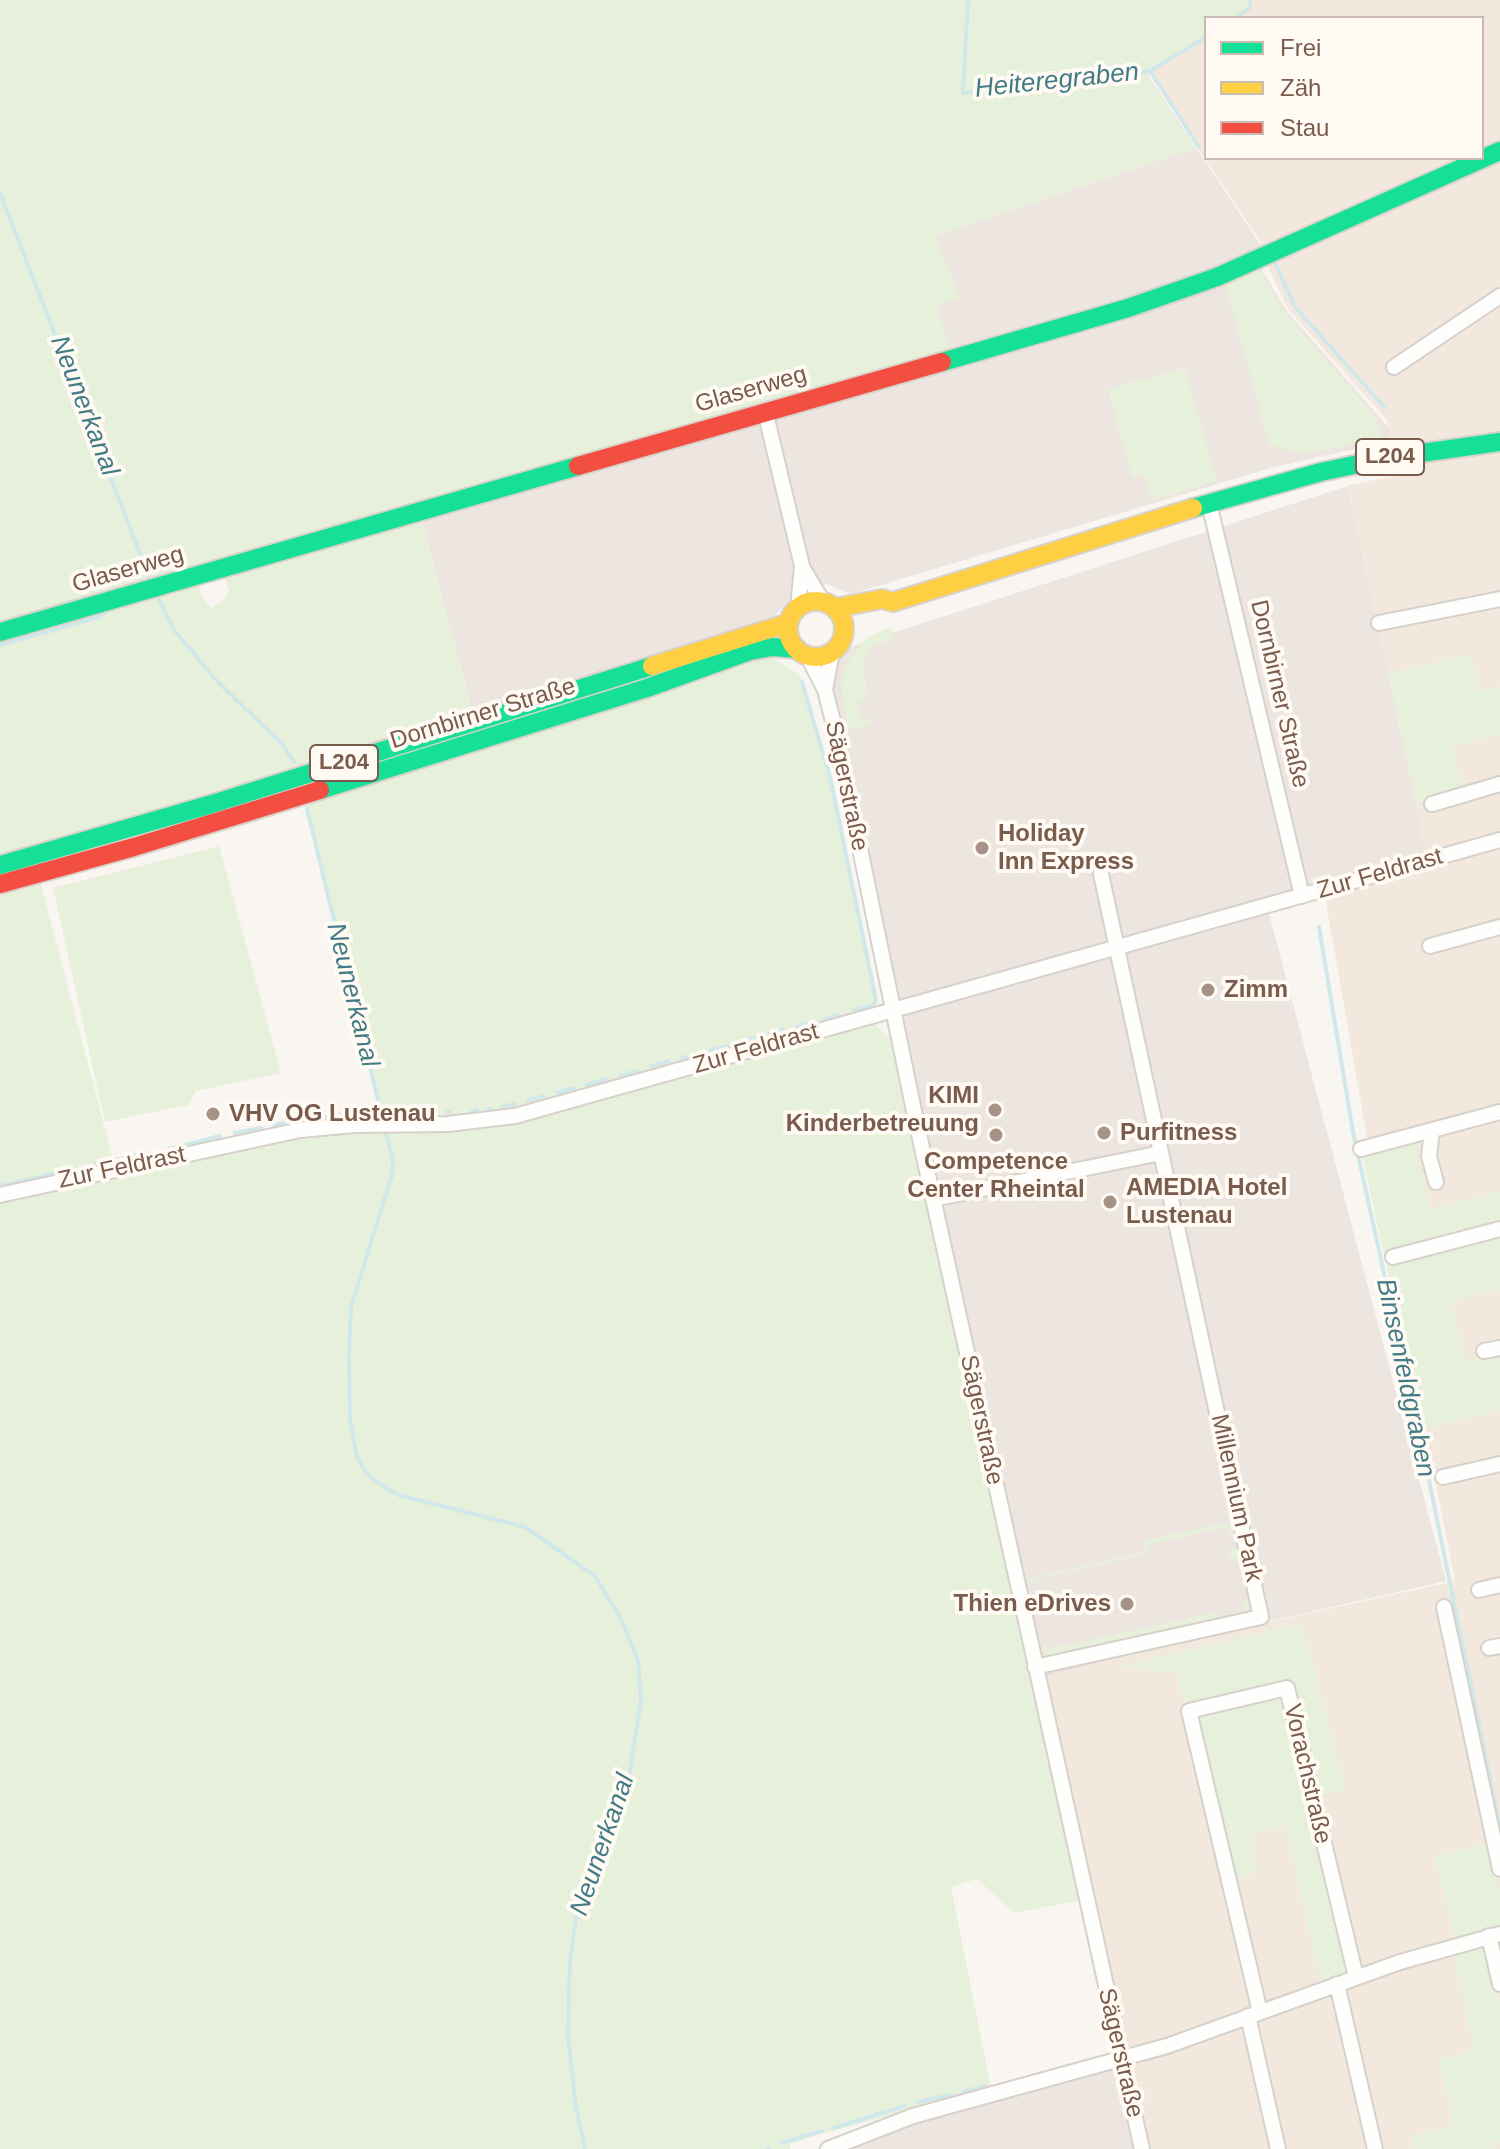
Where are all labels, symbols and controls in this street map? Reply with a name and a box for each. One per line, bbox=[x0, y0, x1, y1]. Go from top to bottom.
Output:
legend bbox=[1204, 16, 1484, 160]
text: Frei bbox=[1280, 34, 1321, 61]
water label: Heiteregraben bbox=[973, 57, 1141, 105]
text: Zäh bbox=[1280, 74, 1321, 101]
text: Stau bbox=[1280, 114, 1329, 141]
water label: Neunerkanal bbox=[43, 332, 125, 480]
street label: Glaserweg bbox=[692, 360, 810, 420]
road number: L204 bbox=[1356, 439, 1424, 475]
street label: Glaserweg bbox=[69, 540, 187, 600]
street label: Dornbirner Straße bbox=[1243, 597, 1315, 791]
street label: Dornbirner Straße bbox=[387, 672, 579, 756]
street label: Sägerstraße bbox=[818, 718, 874, 854]
road number: L204 bbox=[310, 745, 378, 781]
place label: Holiday Inn Express bbox=[998, 820, 1134, 876]
marker: Holiday Inn Express bbox=[973, 839, 991, 857]
street label: Zur Feldrast bbox=[1314, 842, 1446, 906]
water label: Neunerkanal bbox=[319, 920, 385, 1070]
place label: Zimm bbox=[1224, 976, 1288, 1004]
marker: Zimm bbox=[1199, 981, 1217, 999]
street label: Zur Feldrast bbox=[690, 1017, 822, 1081]
place label: KIMI Kinderbetreuung bbox=[786, 1082, 979, 1138]
place label: VHV OG Lustenau bbox=[229, 1100, 436, 1128]
marker: KIMI Kinderbetreuung bbox=[986, 1101, 1004, 1119]
marker: VHV OG Lustenau bbox=[204, 1105, 222, 1123]
place label: Purfitness bbox=[1120, 1119, 1237, 1147]
marker: Purfitness bbox=[1095, 1124, 1113, 1142]
marker: Competence Center Rheintal bbox=[987, 1126, 1005, 1144]
street label: Zur Feldrast bbox=[56, 1140, 188, 1196]
place label: Competence Center Rheintal bbox=[907, 1148, 1085, 1204]
place label: AMEDIA Hotel Lustenau bbox=[1126, 1174, 1287, 1230]
marker: AMEDIA Hotel Lustenau bbox=[1101, 1193, 1119, 1211]
water label: Binsenfeldgraben bbox=[1369, 1276, 1441, 1480]
street label: Sägerstraße bbox=[953, 1352, 1009, 1488]
street label: Millennium Park bbox=[1204, 1412, 1268, 1584]
place label: Thien eDrives bbox=[954, 1590, 1111, 1618]
marker: Thien eDrives bbox=[1118, 1595, 1136, 1613]
street label: Vorachstraße bbox=[1277, 1701, 1337, 1847]
water label: Neunerkanal bbox=[564, 1770, 642, 1920]
street label: Sägerstraße bbox=[1091, 1985, 1149, 2121]

